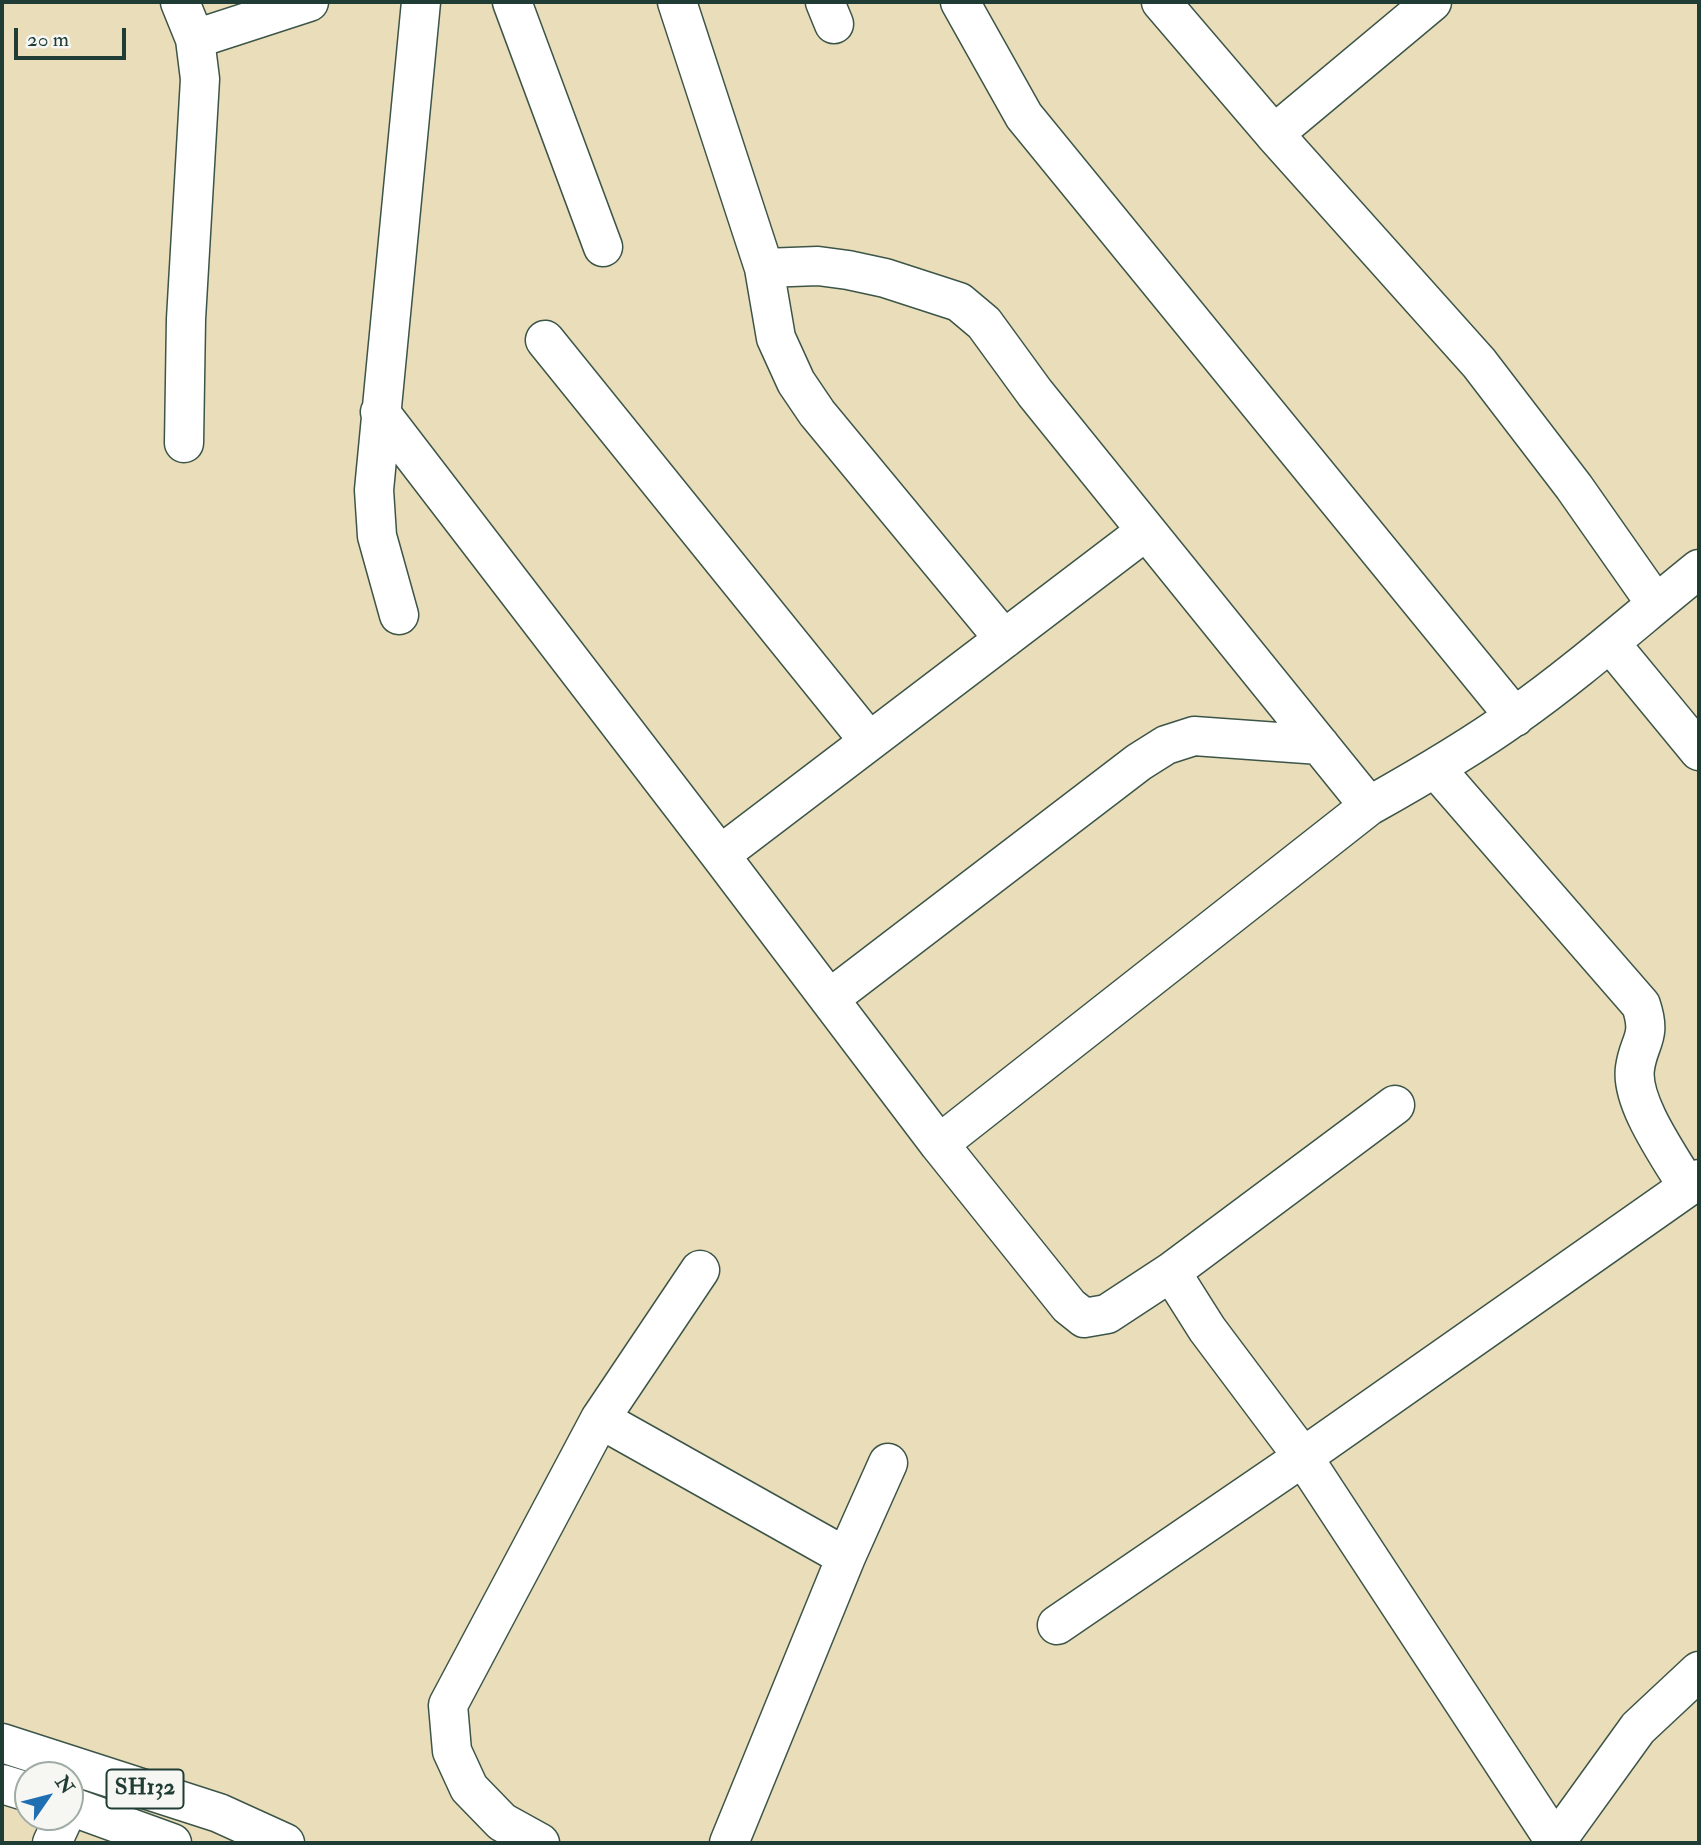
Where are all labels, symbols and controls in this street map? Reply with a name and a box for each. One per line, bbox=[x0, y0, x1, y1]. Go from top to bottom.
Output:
scale bar bbox=[18, 14, 130, 58]
text: 20 m bbox=[27, 26, 69, 53]
north arrow bbox=[14, 1761, 84, 1831]
road number: SH132 bbox=[106, 1770, 184, 1809]
text: N bbox=[50, 1771, 79, 1799]

